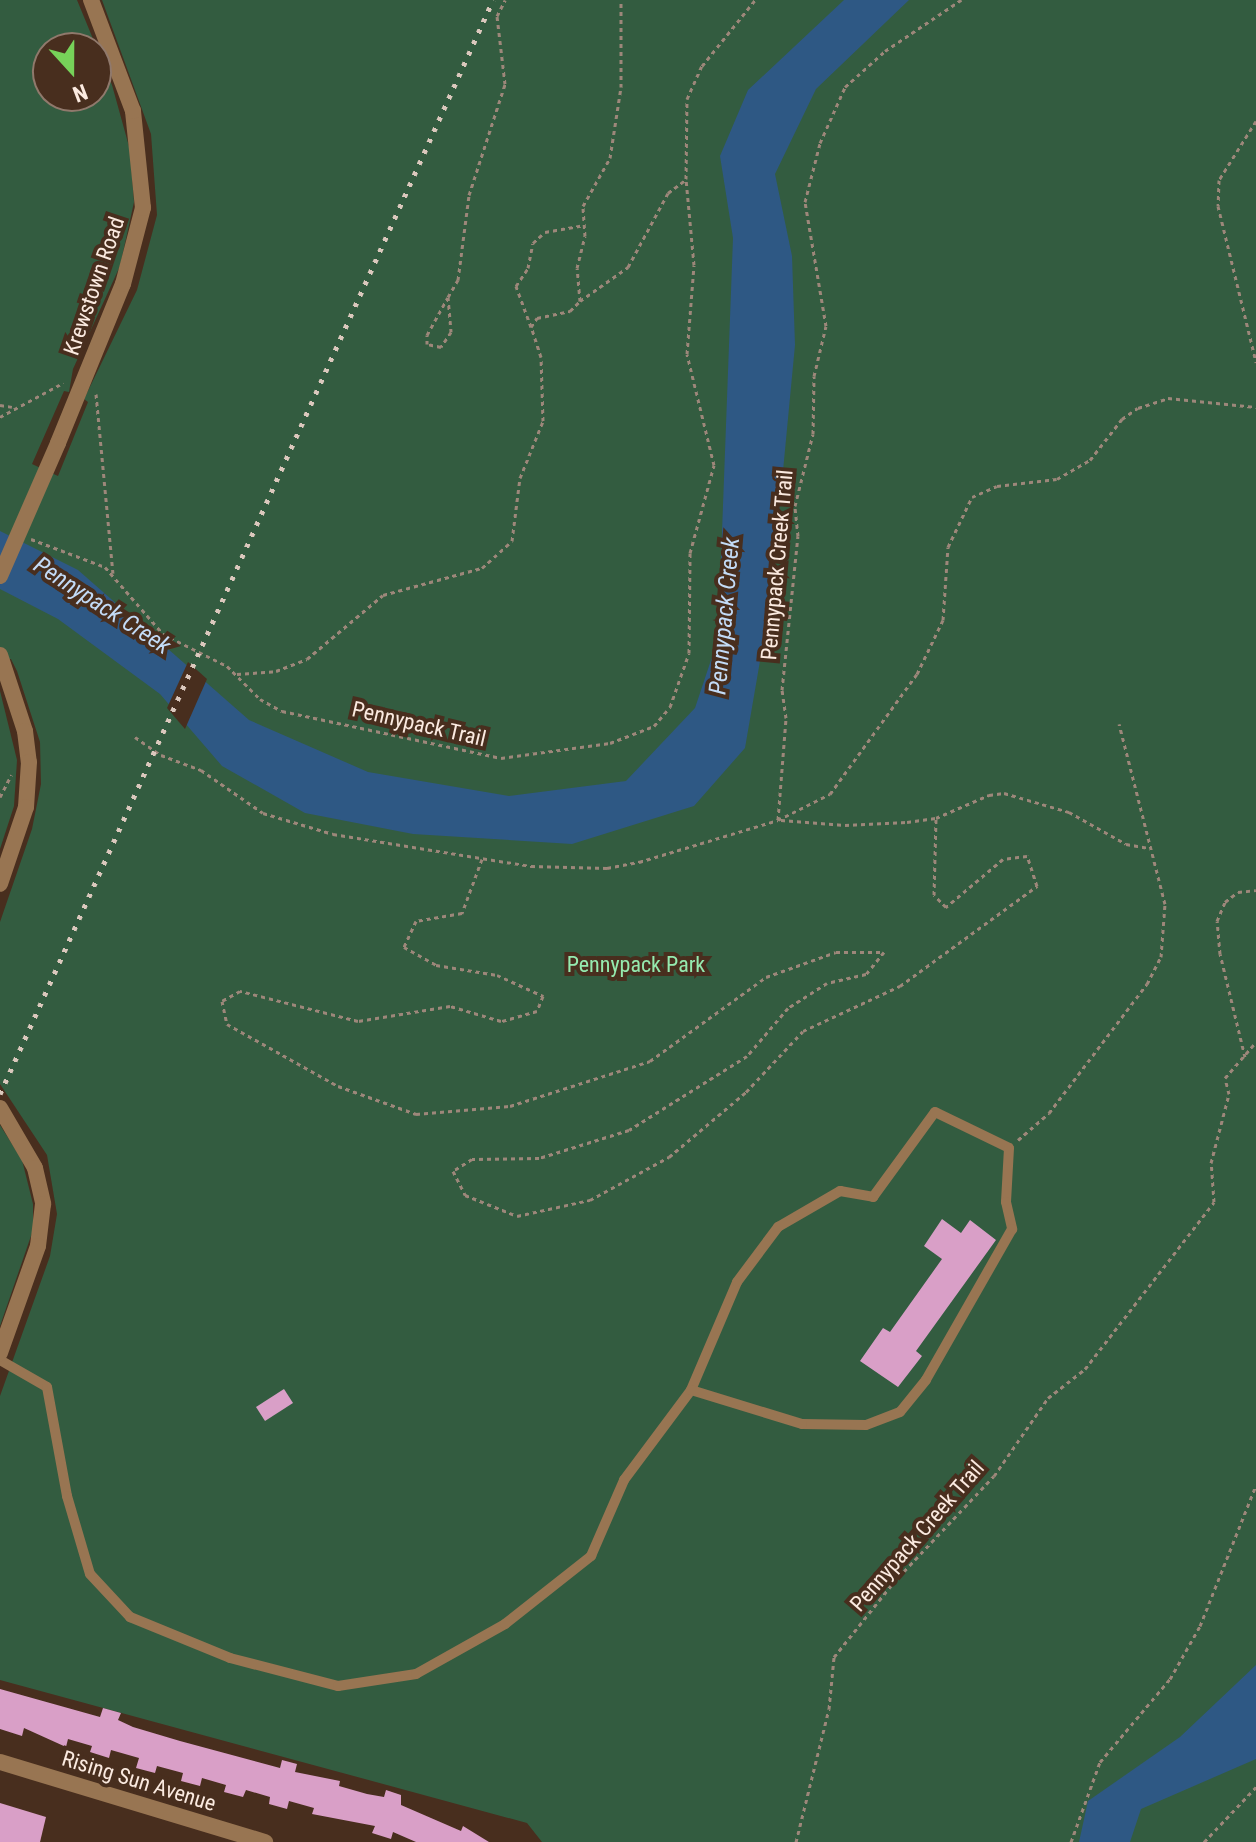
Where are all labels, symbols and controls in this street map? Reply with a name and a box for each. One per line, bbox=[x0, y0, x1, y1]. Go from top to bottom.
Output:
north arrow bbox=[32, 32, 112, 112]
text: N bbox=[69, 79, 91, 107]
street label: Krewstown Road bbox=[58, 213, 130, 359]
street label: Pennypack Creek Trail bbox=[756, 468, 798, 662]
water label: Pennypack Creek bbox=[704, 536, 746, 696]
water label: Pennypack Creek bbox=[28, 551, 176, 661]
street label: Pennypack Trail bbox=[349, 696, 489, 752]
park label: Pennypack Park bbox=[567, 952, 705, 978]
street label: Pennypack Creek Trail bbox=[844, 1455, 990, 1617]
street label: Rising Sun Avenue bbox=[59, 1745, 219, 1817]

